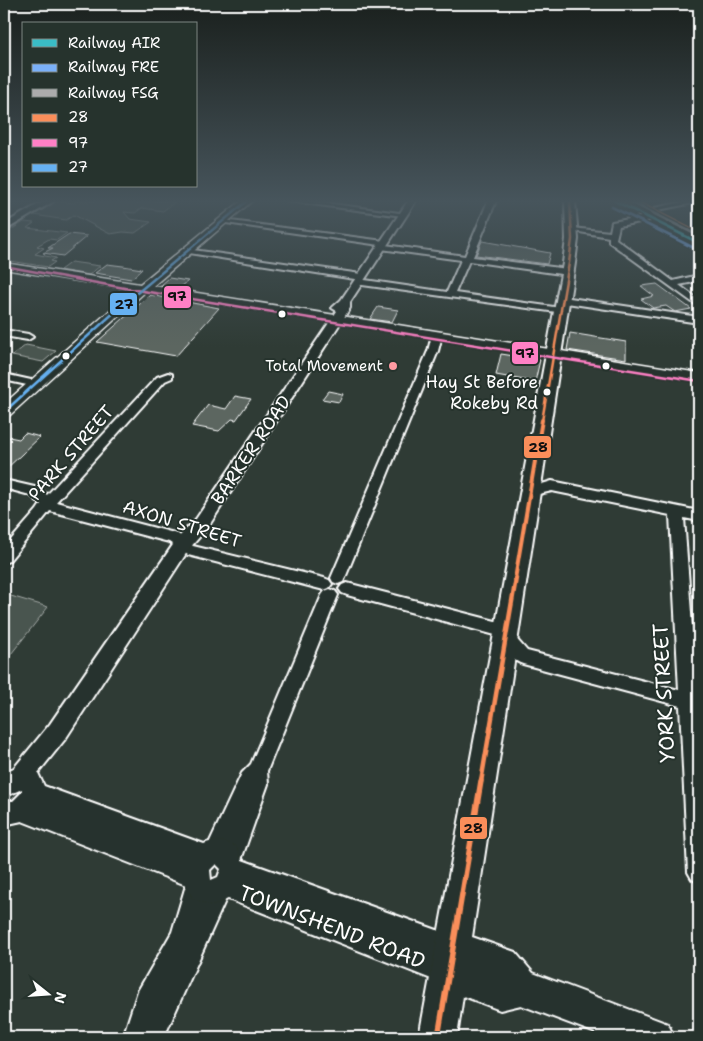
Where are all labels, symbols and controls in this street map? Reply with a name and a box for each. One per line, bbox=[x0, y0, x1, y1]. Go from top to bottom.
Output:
legend bbox=[22, 22, 198, 188]
text: Railway AIR bbox=[68, 33, 160, 53]
text: Railway FRE bbox=[68, 57, 159, 77]
text: Railway FSG bbox=[68, 83, 159, 103]
text: 28 bbox=[68, 107, 89, 127]
text: 97 bbox=[68, 133, 88, 153]
text: 27 bbox=[68, 157, 88, 177]
line badge: 97 bbox=[163, 285, 192, 309]
text: 97 bbox=[167, 287, 187, 305]
line badge: 27 bbox=[109, 292, 138, 316]
text: 27 bbox=[115, 295, 134, 313]
unlabelled marker bbox=[277, 309, 287, 319]
line badge: 97 bbox=[511, 341, 539, 365]
text: 97 bbox=[515, 344, 535, 362]
unlabelled marker bbox=[61, 351, 71, 361]
place label: Total Movement bbox=[265, 356, 383, 376]
marker: Total Movement bbox=[387, 360, 399, 372]
unlabelled marker bbox=[601, 361, 611, 371]
place label: Hay St Before Rokeby Rd bbox=[426, 371, 538, 414]
marker: Hay St Before Rokeby Rd bbox=[542, 387, 552, 397]
street label: BARKER ROAD bbox=[206, 391, 296, 509]
street label: PARK STREET bbox=[23, 400, 119, 506]
line badge: 28 bbox=[523, 435, 552, 459]
text: 28 bbox=[528, 438, 548, 456]
street label: AXON STREET bbox=[120, 495, 244, 553]
street label: YORK STREET bbox=[646, 623, 682, 763]
line badge: 28 bbox=[459, 816, 488, 840]
text: 28 bbox=[463, 819, 483, 837]
street label: TOWNSHEND ROAD bbox=[235, 879, 429, 975]
north arrow bbox=[22, 968, 72, 1018]
text: N bbox=[50, 990, 71, 1006]

